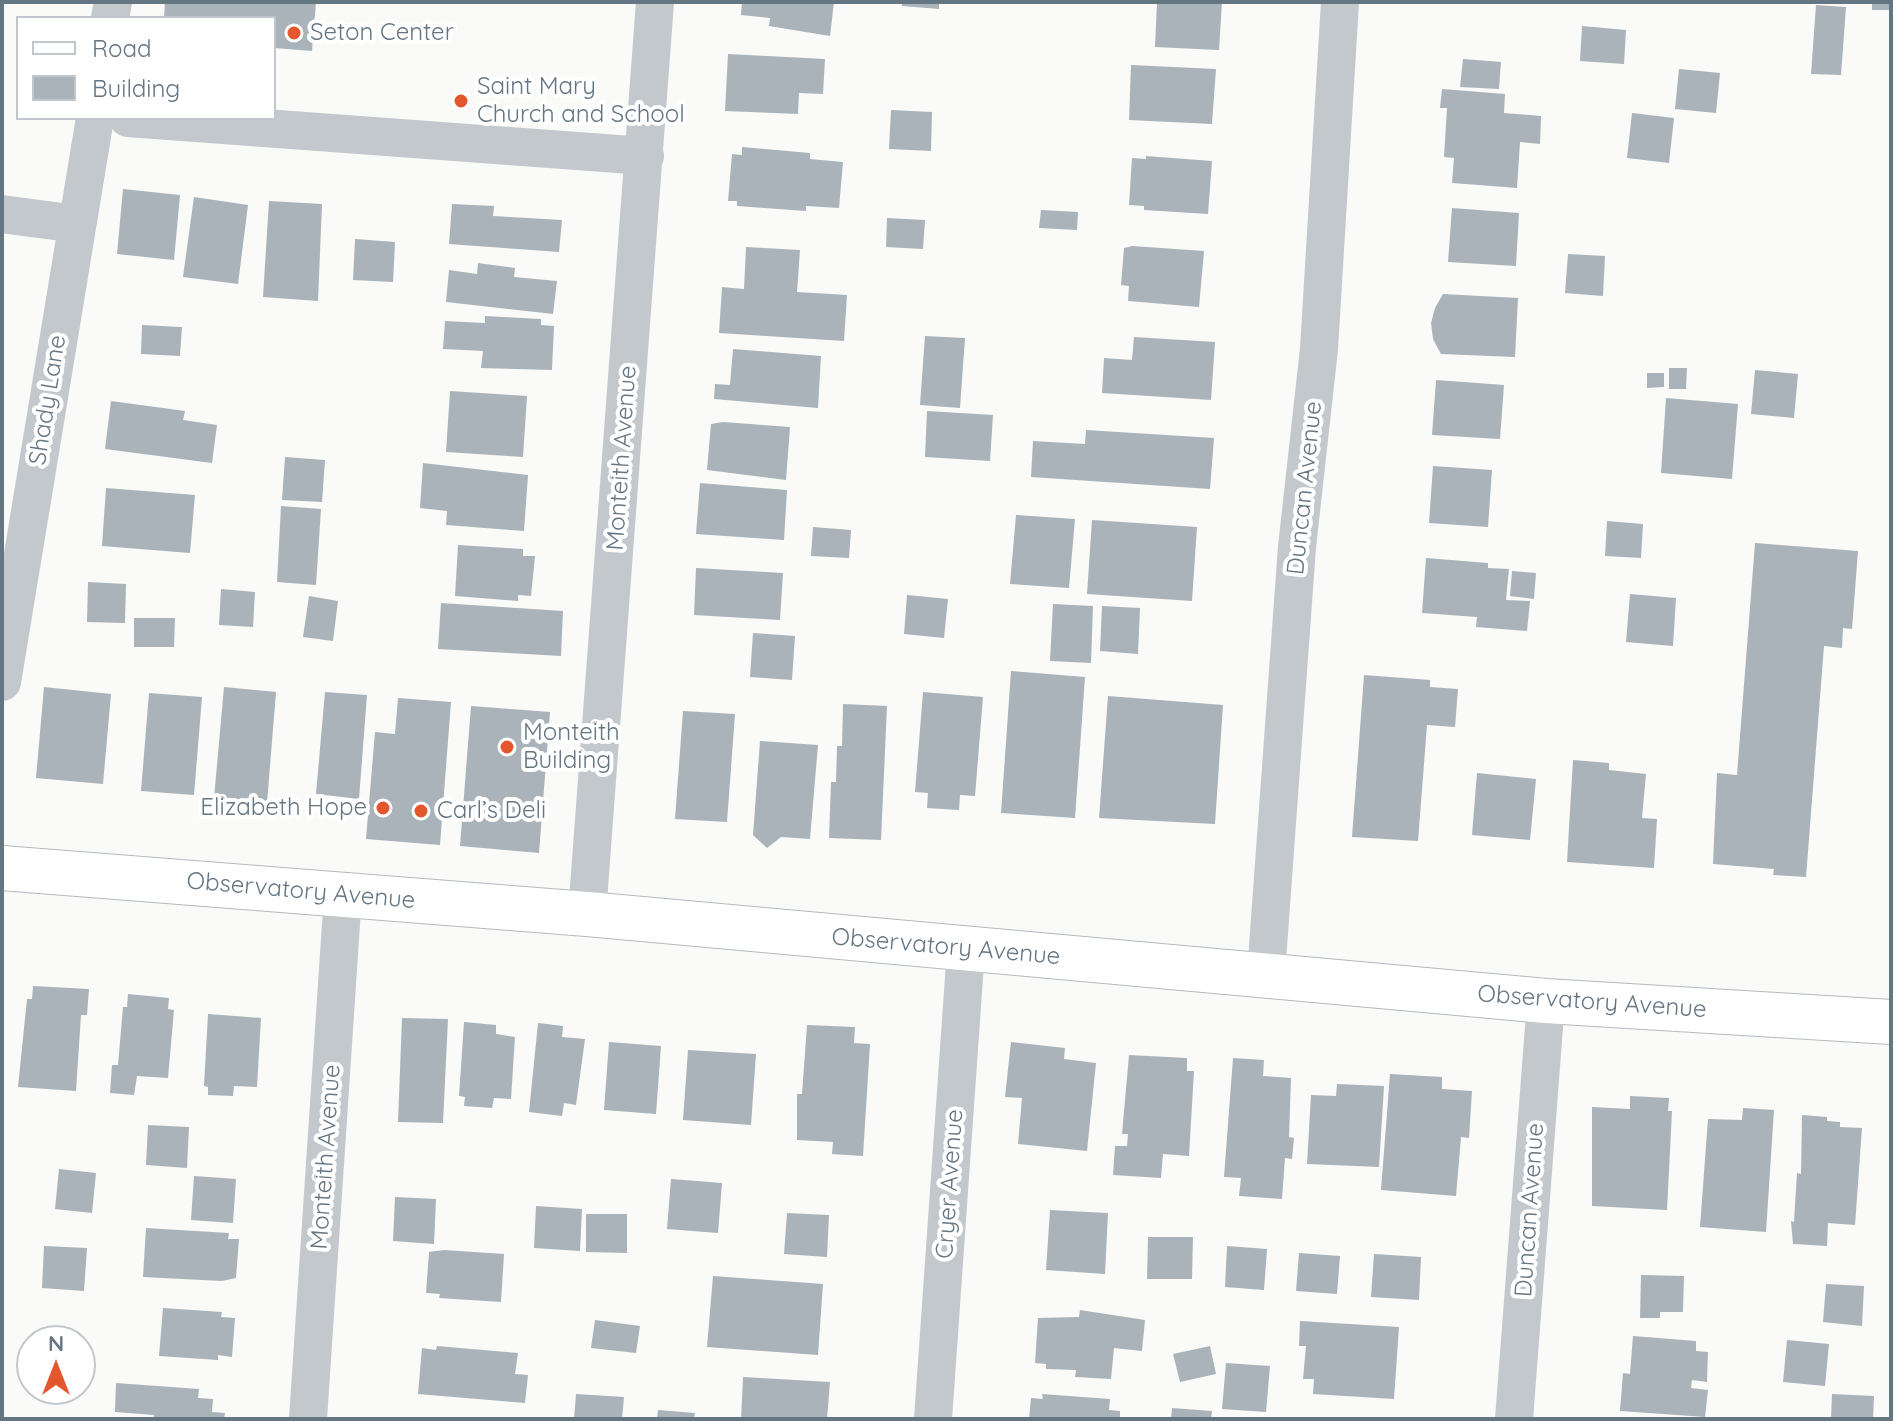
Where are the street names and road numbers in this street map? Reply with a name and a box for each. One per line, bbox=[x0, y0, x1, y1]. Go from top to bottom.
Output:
street label: Shady Lane bbox=[24, 333, 72, 467]
street label: Monteith Avenue bbox=[601, 365, 643, 551]
street label: Duncan Avenue bbox=[1282, 400, 1328, 576]
street label: Observatory Avenue bbox=[185, 867, 417, 915]
street label: Observatory Avenue bbox=[830, 923, 1062, 971]
street label: Observatory Avenue bbox=[1477, 980, 1707, 1024]
street label: Monteith Avenue bbox=[305, 1064, 347, 1250]
street label: Cryer Avenue bbox=[930, 1108, 970, 1260]
street label: Duncan Avenue bbox=[1510, 1122, 1550, 1298]

